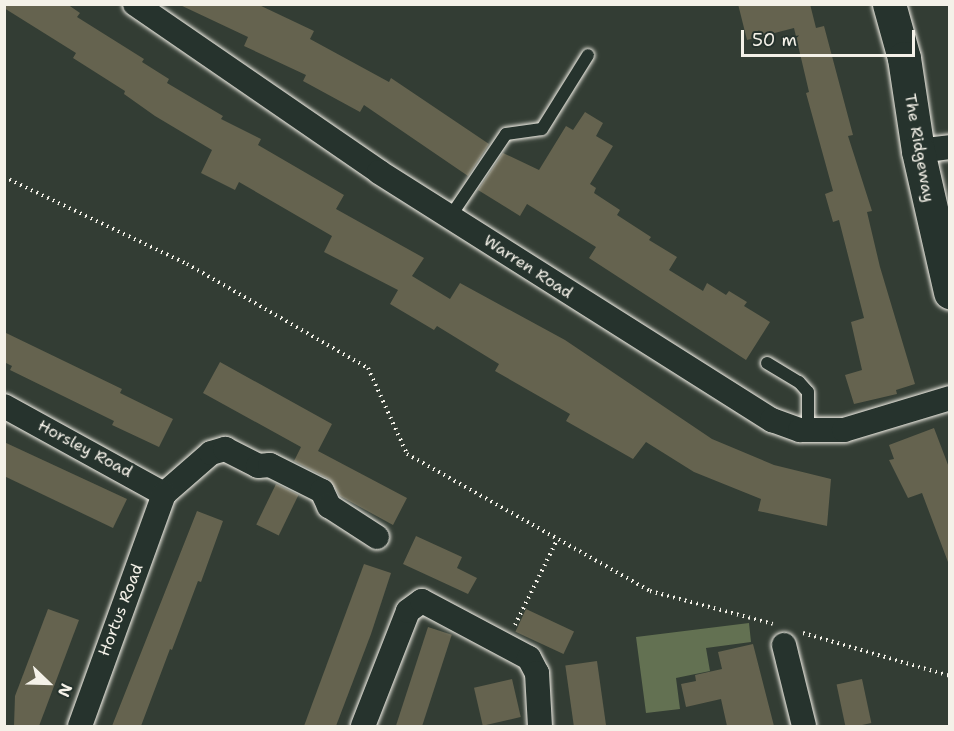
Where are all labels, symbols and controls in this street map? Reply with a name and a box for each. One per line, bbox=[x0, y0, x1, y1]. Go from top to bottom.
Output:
scale bar bbox=[744, 18, 918, 56]
text: 50 m bbox=[752, 28, 797, 52]
street label: The Ridgeway bbox=[900, 92, 938, 204]
street label: Warren Road bbox=[480, 231, 576, 303]
street label: Horsley Road bbox=[35, 416, 135, 482]
street label: Hortus Road bbox=[95, 561, 147, 659]
north arrow bbox=[18, 653, 78, 713]
text: N bbox=[53, 680, 77, 700]

